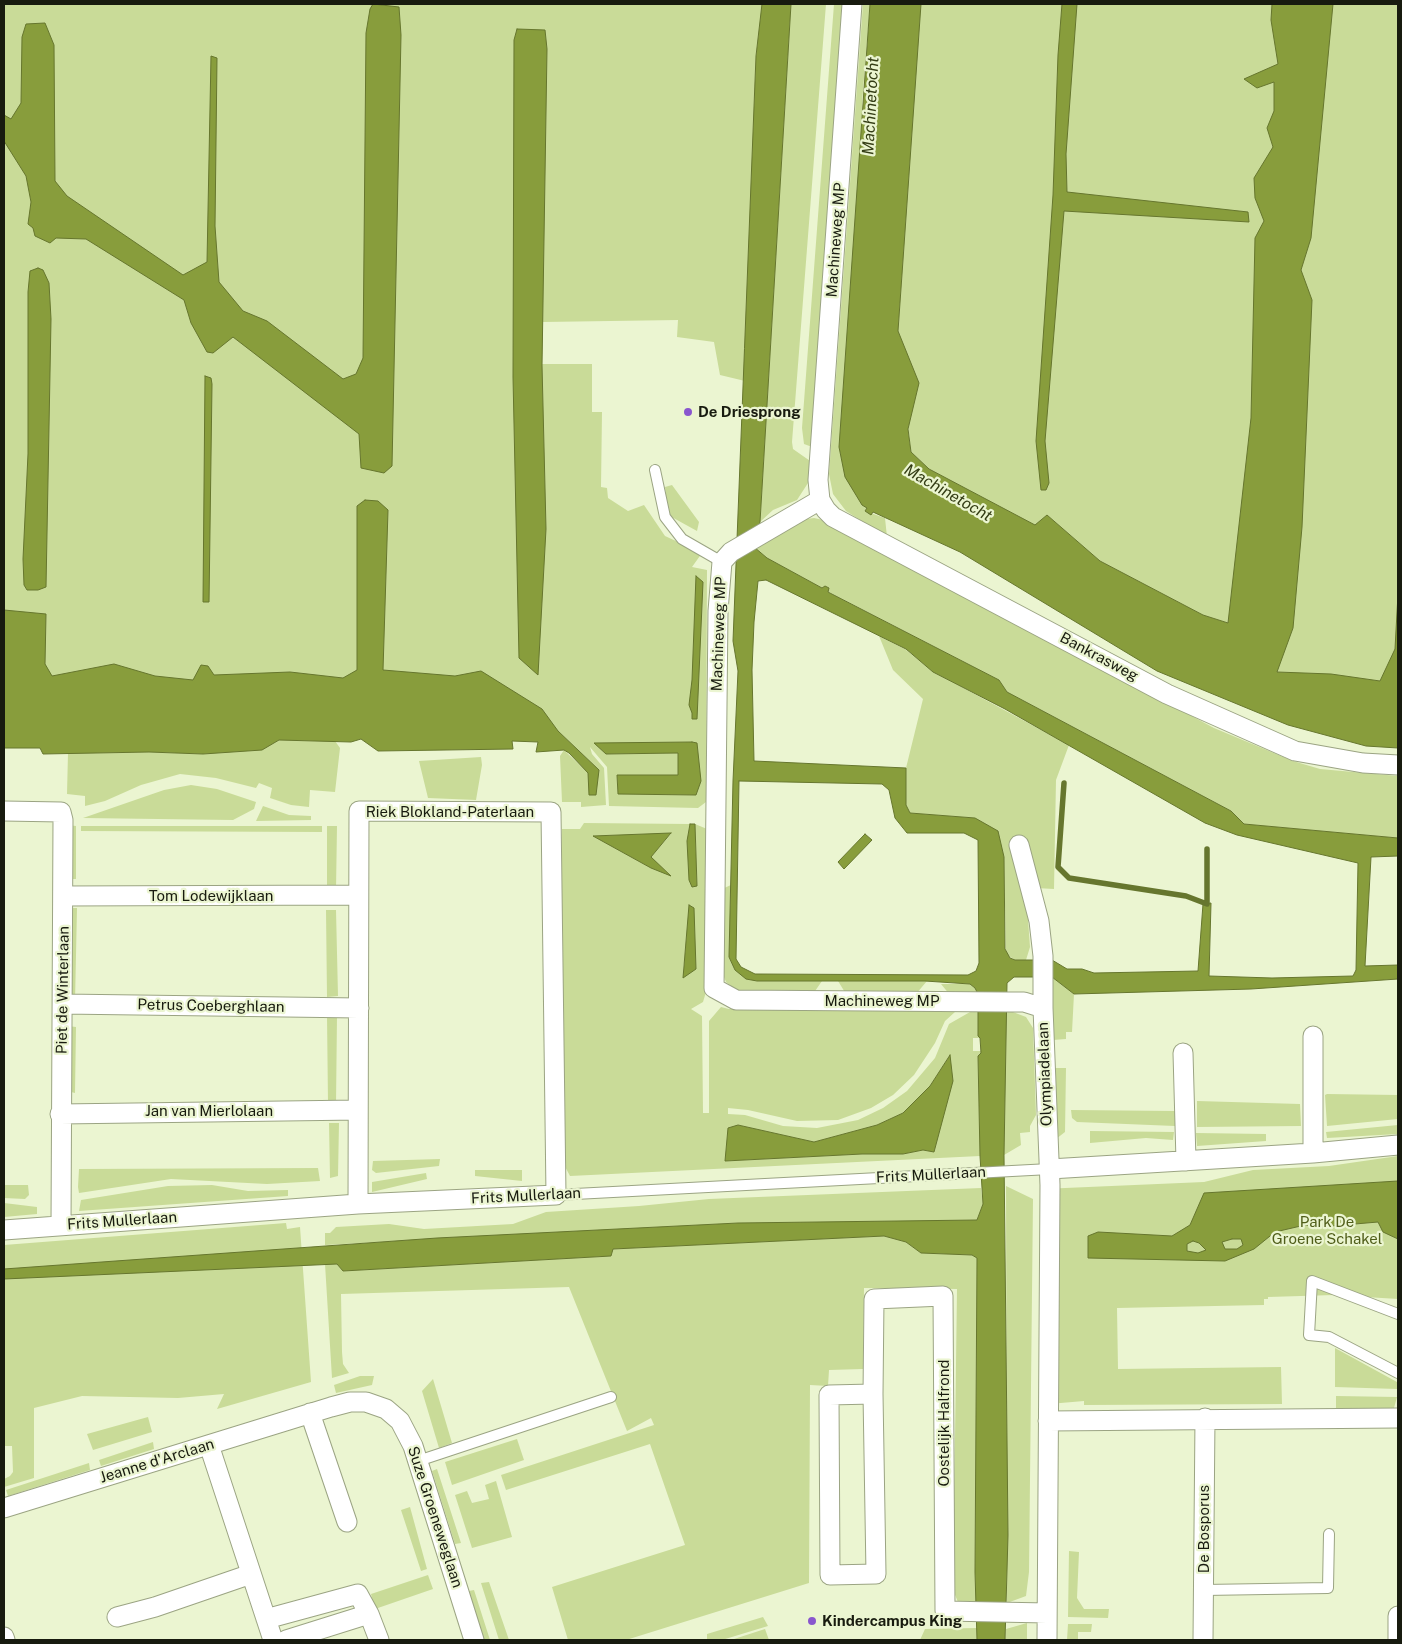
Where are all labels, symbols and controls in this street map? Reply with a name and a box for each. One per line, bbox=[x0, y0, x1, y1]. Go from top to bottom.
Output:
water label: Machinetocht bbox=[859, 56, 883, 156]
street label: Machineweg MP bbox=[823, 182, 849, 298]
place label: De Driesprong bbox=[698, 403, 801, 421]
marker: De Driesprong bbox=[682, 406, 694, 418]
water label: Machinetocht bbox=[901, 460, 995, 526]
street label: Machineweg MP bbox=[708, 576, 730, 692]
street label: Bankrasweg bbox=[1057, 629, 1141, 685]
street label: Riek Blokland-Paterlaan bbox=[366, 803, 534, 821]
street label: Tom Lodewijklaan bbox=[149, 887, 273, 905]
street label: Piet de Winterlaan bbox=[53, 926, 73, 1054]
street label: Machineweg MP bbox=[825, 992, 939, 1010]
street label: Petrus Coeberghlaan bbox=[137, 996, 285, 1016]
street label: Olympiadelaan bbox=[1034, 1022, 1056, 1126]
street label: Jan van Mierlolaan bbox=[145, 1102, 273, 1120]
street label: Frits Mullerlaan bbox=[876, 1163, 986, 1187]
street label: Frits Mullerlaan bbox=[471, 1184, 581, 1208]
street label: Frits Mullerlaan bbox=[66, 1208, 178, 1234]
park label: Park De Groene Schakel bbox=[1272, 1213, 1382, 1248]
street label: Oostelijk Halfrond bbox=[935, 1360, 953, 1486]
street label: Jeanne d'Arclaan bbox=[98, 1435, 216, 1487]
street label: Suze Groeneweglaan bbox=[404, 1444, 466, 1590]
street label: De Bosporus bbox=[1195, 1485, 1213, 1573]
place label: Kindercampus King bbox=[822, 1612, 962, 1630]
marker: Kindercampus King bbox=[806, 1615, 818, 1627]

